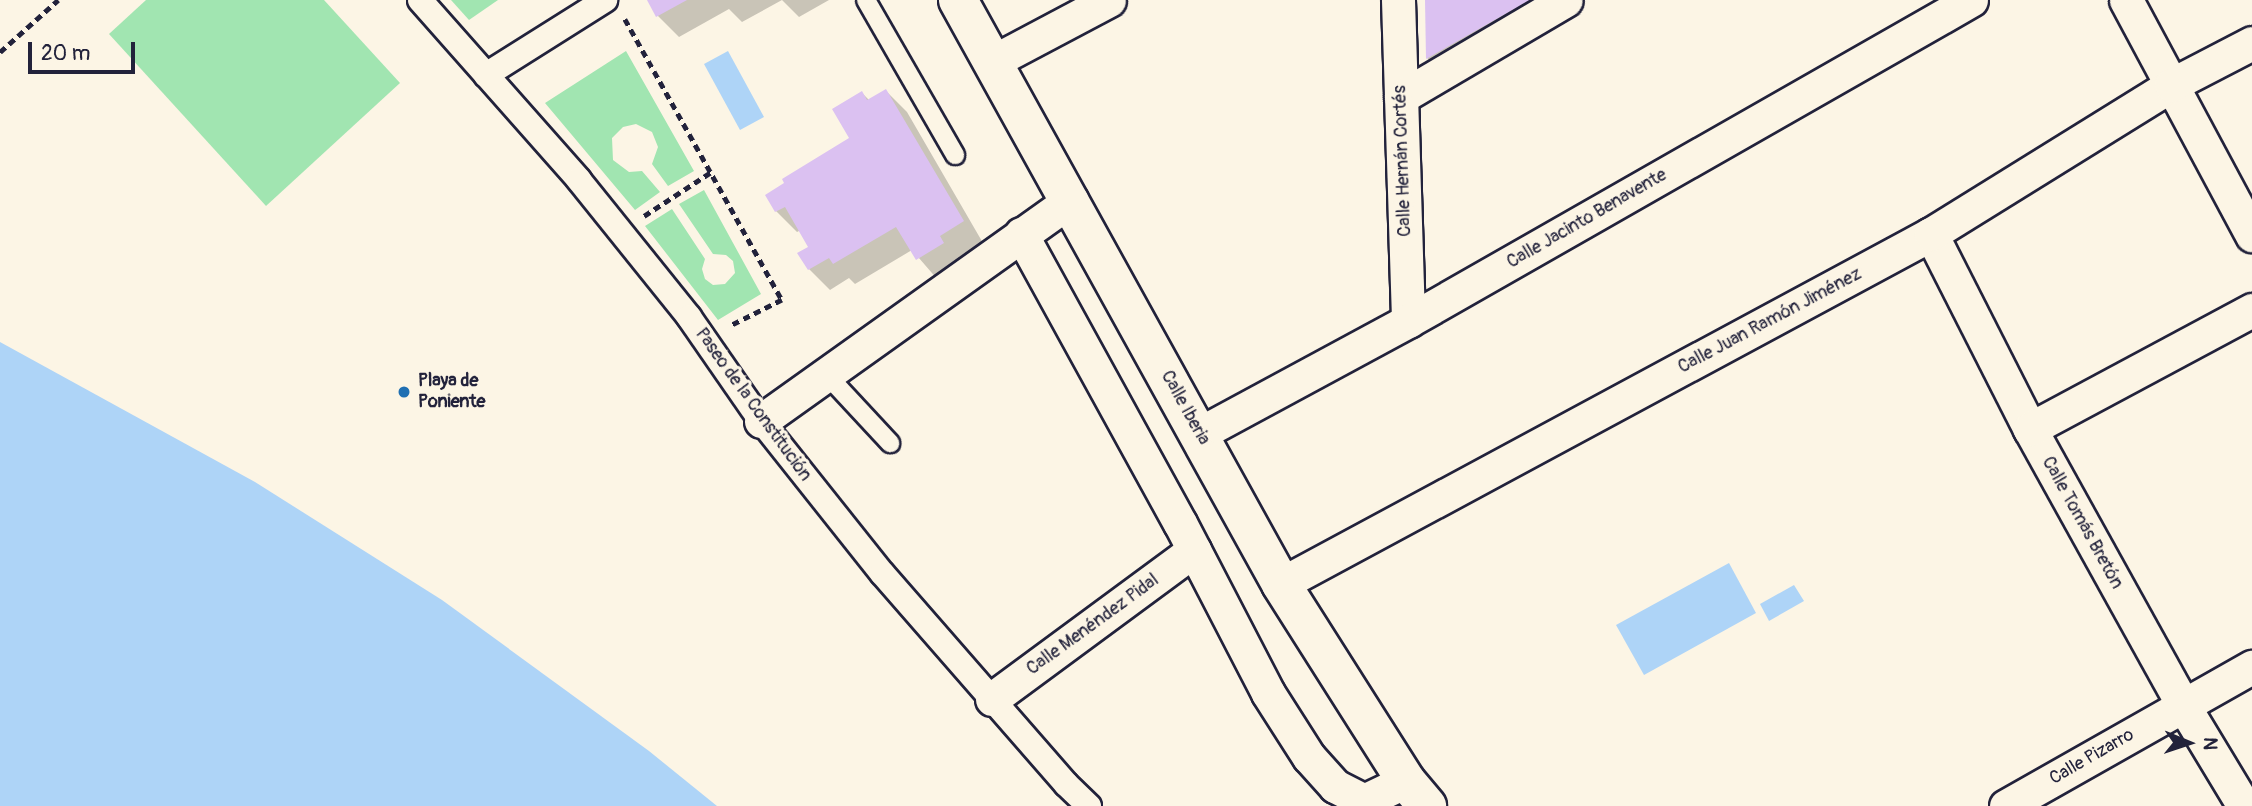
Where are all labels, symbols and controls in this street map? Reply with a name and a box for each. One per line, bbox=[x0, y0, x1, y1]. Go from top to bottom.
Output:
scale bar bbox=[32, 28, 138, 72]
text: 20 m bbox=[41, 40, 90, 67]
street label: Calle Hernán Cortés bbox=[1390, 85, 1416, 237]
street label: Calle Jacinto Benavente bbox=[1503, 164, 1671, 274]
street label: Calle Juan Ramón Jiménez bbox=[1675, 263, 1865, 379]
street label: Paseo de la Constitución bbox=[690, 324, 816, 486]
street label: Calle Iberia bbox=[1156, 367, 1214, 449]
place label: Playa de Poniente bbox=[418, 371, 485, 414]
marker: Playa de Poniente bbox=[396, 384, 412, 400]
street label: Calle Tomás Bretón bbox=[2037, 453, 2127, 593]
street label: Calle Menéndez Pidal bbox=[1023, 570, 1163, 680]
north arrow bbox=[2154, 708, 2224, 778]
street label: Calle Pizarro bbox=[2046, 724, 2138, 790]
text: N bbox=[2198, 737, 2222, 751]

